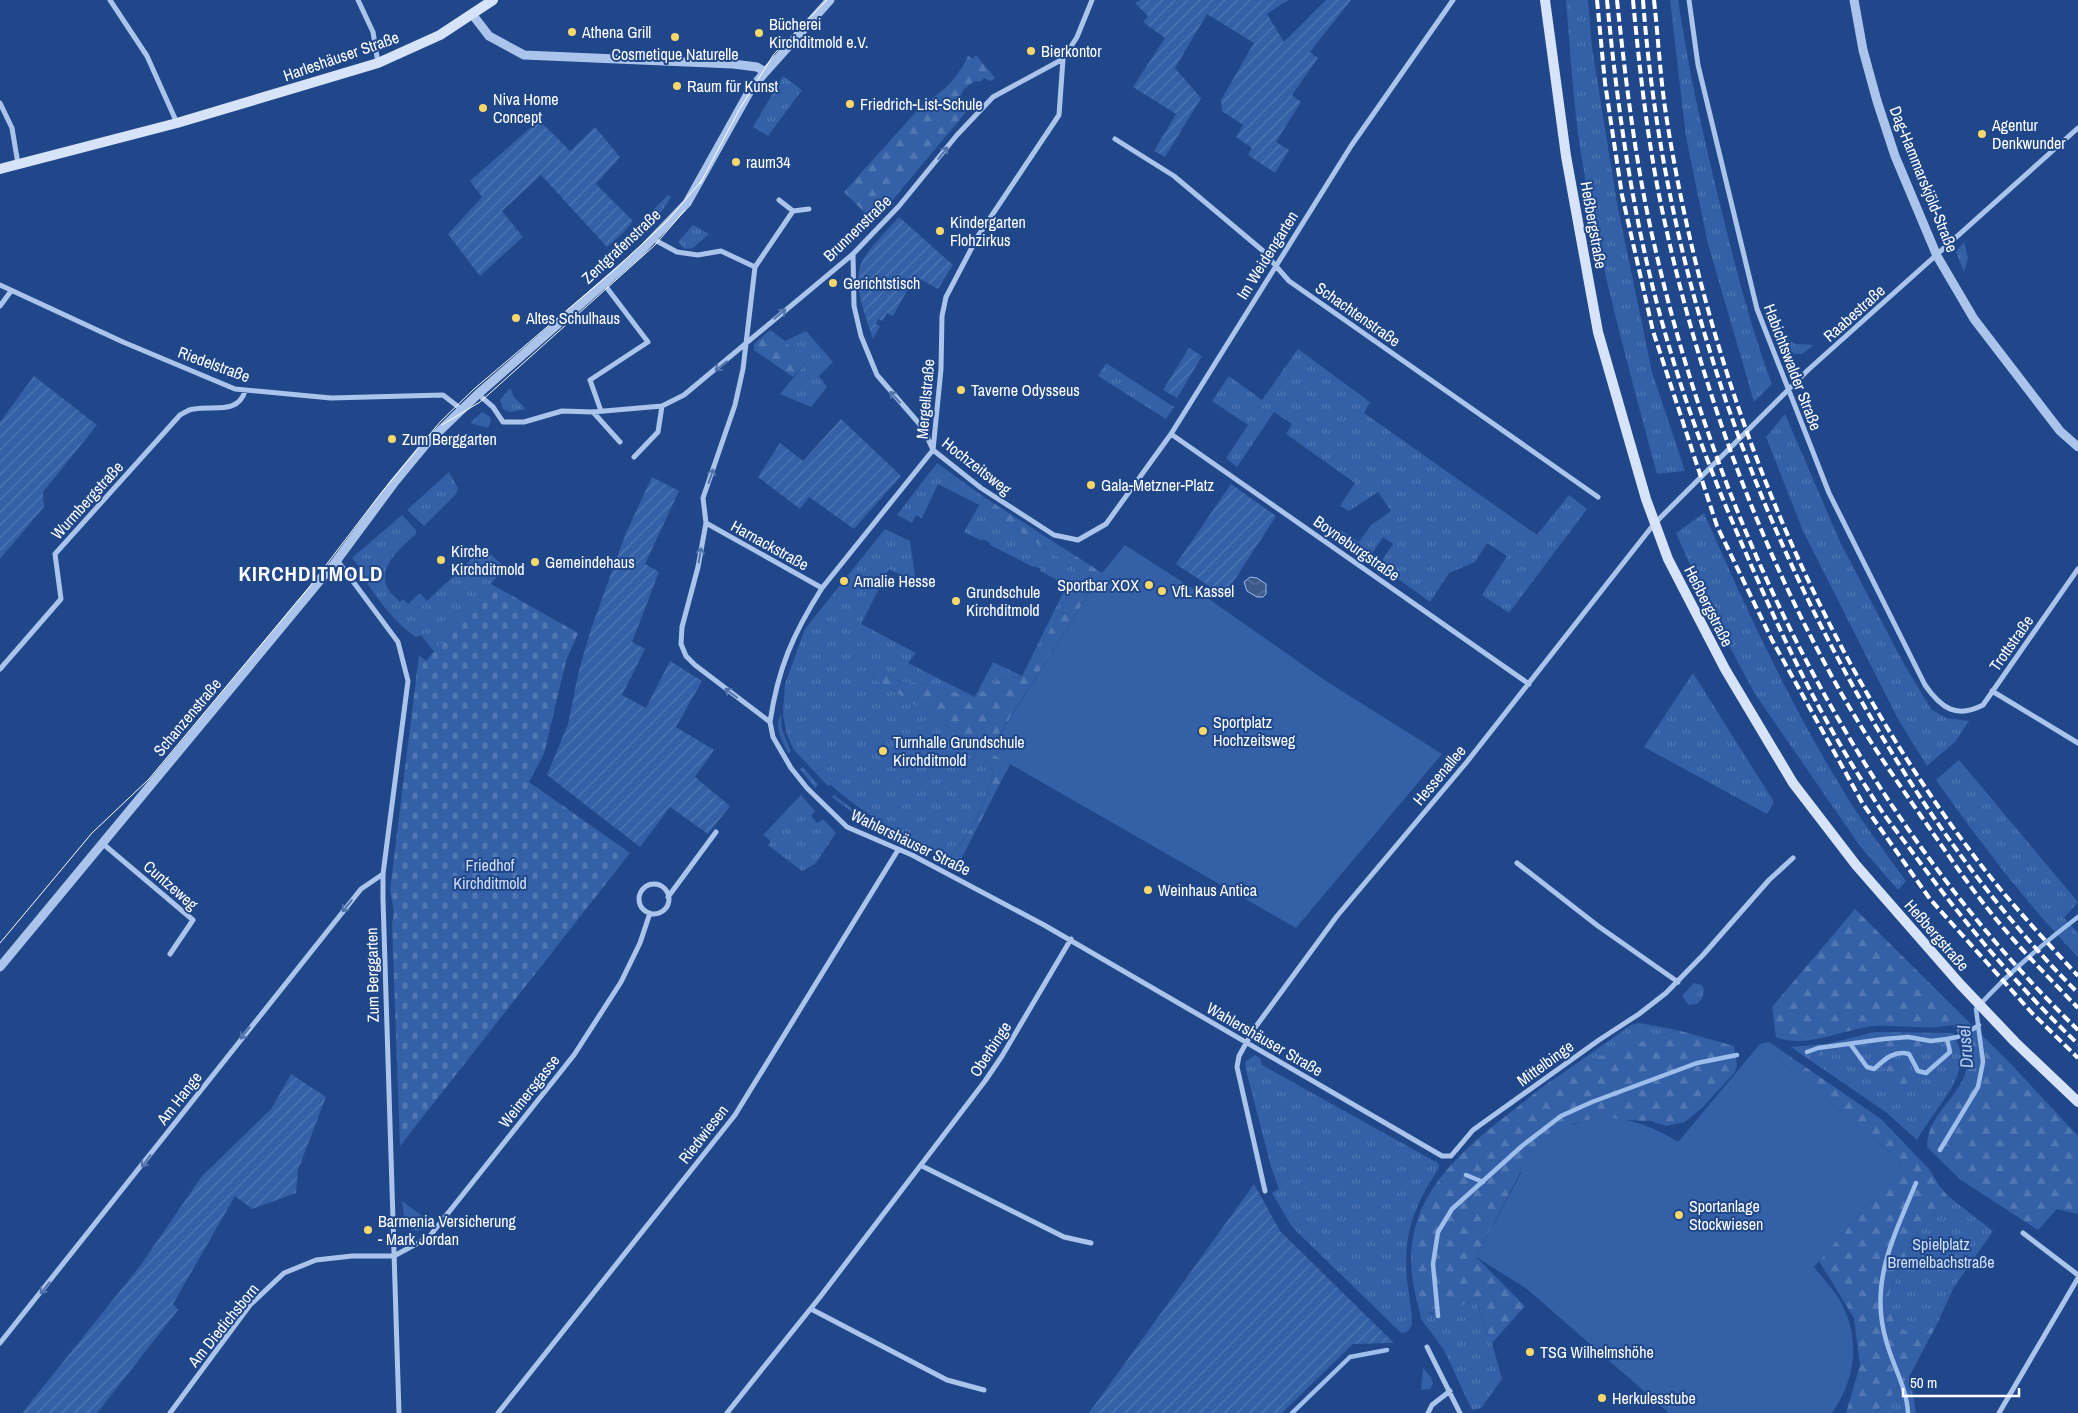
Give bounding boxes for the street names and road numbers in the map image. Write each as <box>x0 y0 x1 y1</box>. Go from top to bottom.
street label: Harleshäuser Straße <box>280 26 402 86</box>
street label: Dag-Hammarskjöld-Straße <box>1885 103 1963 255</box>
street label: Heßbergstraße <box>1576 180 1612 270</box>
street label: Brunnenstraße <box>818 190 896 266</box>
street label: Zentgrafenstraße <box>577 204 665 288</box>
street label: Im Weidengarten <box>1231 207 1303 303</box>
street label: Schachtenstraße <box>1311 277 1405 351</box>
street label: Raabestraße <box>1818 279 1890 347</box>
street label: Habichtswalder Straße <box>1759 301 1827 433</box>
street label: Riedelstraße <box>175 341 253 387</box>
street label: Mergellstraße <box>911 358 939 440</box>
street label: Hochzeitsweg <box>938 432 1017 500</box>
street label: Wurmbergstraße <box>46 456 128 544</box>
street label: Boyneburgstraße <box>1309 510 1405 586</box>
street label: Harnackstraße <box>727 515 813 575</box>
street label: Heßbergstraße <box>1679 562 1739 650</box>
street label: Trottstraße <box>1984 611 2038 675</box>
street label: Schanzenstraße <box>148 673 226 761</box>
street label: Hessenallee <box>1407 740 1471 810</box>
street label: Wahlershäuser Straße <box>847 803 975 881</box>
street label: Cuntzeweg <box>139 855 204 915</box>
street label: Heßbergstraße <box>1900 894 1974 976</box>
street label: Zum Berggarten <box>360 927 384 1023</box>
street label: Wahlershäuser Straße <box>1203 997 1327 1081</box>
street label: Oberbinge <box>964 1017 1016 1081</box>
street label: Mittelbinge <box>1512 1035 1578 1091</box>
street label: Weimersgasse <box>493 1050 565 1132</box>
street label: Am Hange <box>151 1067 207 1130</box>
street label: Riedwiesen <box>673 1100 733 1168</box>
street label: Am Diedichsborn <box>182 1279 263 1372</box>

